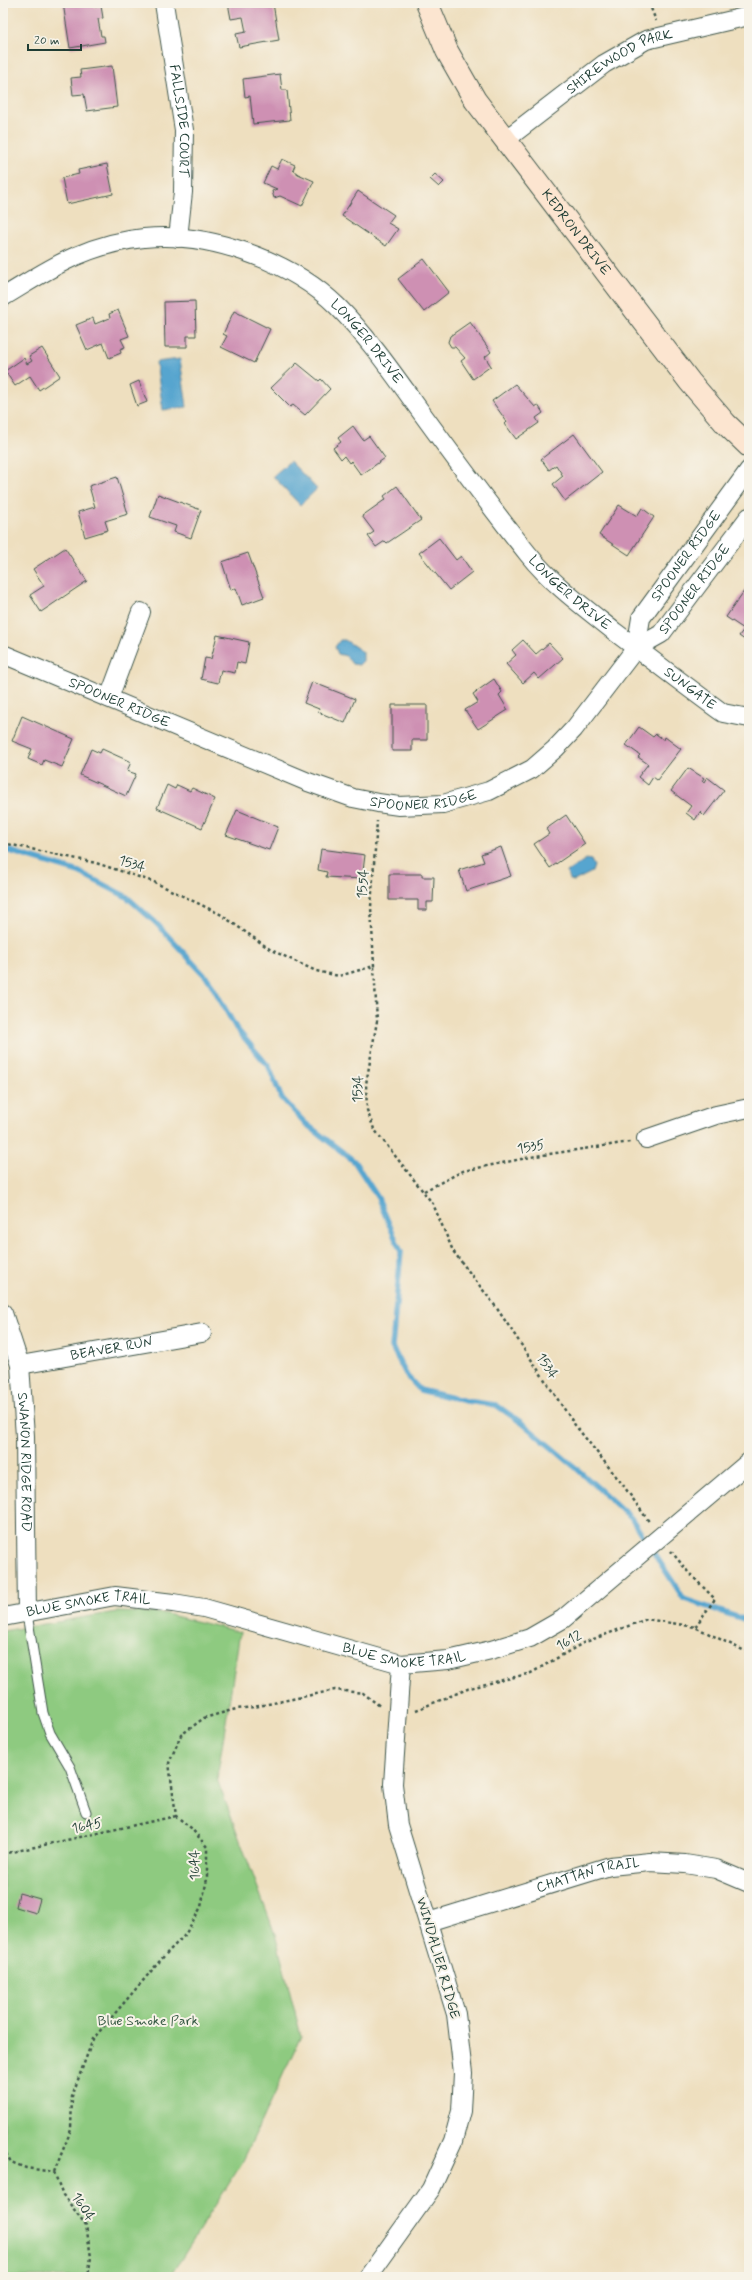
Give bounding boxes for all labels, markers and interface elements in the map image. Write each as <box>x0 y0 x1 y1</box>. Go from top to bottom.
street label: SHIREWOOD PARK <box>563 25 675 99</box>
scale bar <box>28 26 81 52</box>
text: 20 m <box>34 33 60 49</box>
street label: FALLSIDE COURT <box>165 63 193 178</box>
street label: KEDRON DRIVE <box>537 186 615 279</box>
street label: LONGER DRIVE <box>327 295 407 388</box>
street label: SPOONER RIDGE <box>647 508 725 606</box>
street label: SPOONER RIDGE <box>654 540 734 636</box>
street label: LONGER DRIVE <box>524 552 615 634</box>
street label: SUNGATE <box>660 663 720 714</box>
street label: SPOONER RIDGE <box>66 673 173 732</box>
street label: SPOONER RIDGE <box>368 786 479 815</box>
street label: 1534 <box>116 851 148 877</box>
street label: 1554 <box>353 868 373 900</box>
street label: 1534 <box>349 1075 367 1103</box>
street label: 1535 <box>516 1136 546 1158</box>
street label: BEAVER RUN <box>69 1333 154 1365</box>
street label: 1534 <box>532 1350 562 1382</box>
street label: SWANON RIDGE ROAD <box>13 1392 35 1532</box>
street label: BLUE SMOKE TRAIL <box>25 1587 152 1621</box>
street label: 1612 <box>553 1627 585 1655</box>
street label: BLUE SMOKE TRAIL <box>340 1639 468 1673</box>
street label: 1645 <box>70 1814 104 1838</box>
street label: 1644 <box>186 1850 204 1880</box>
street label: CHATTAN TRAIL <box>534 1854 640 1897</box>
street label: WINDALIER RIDGE <box>412 1895 464 2021</box>
park label: Blue Smoke Park <box>98 2012 198 2030</box>
street label: 1604 <box>67 2189 99 2225</box>

